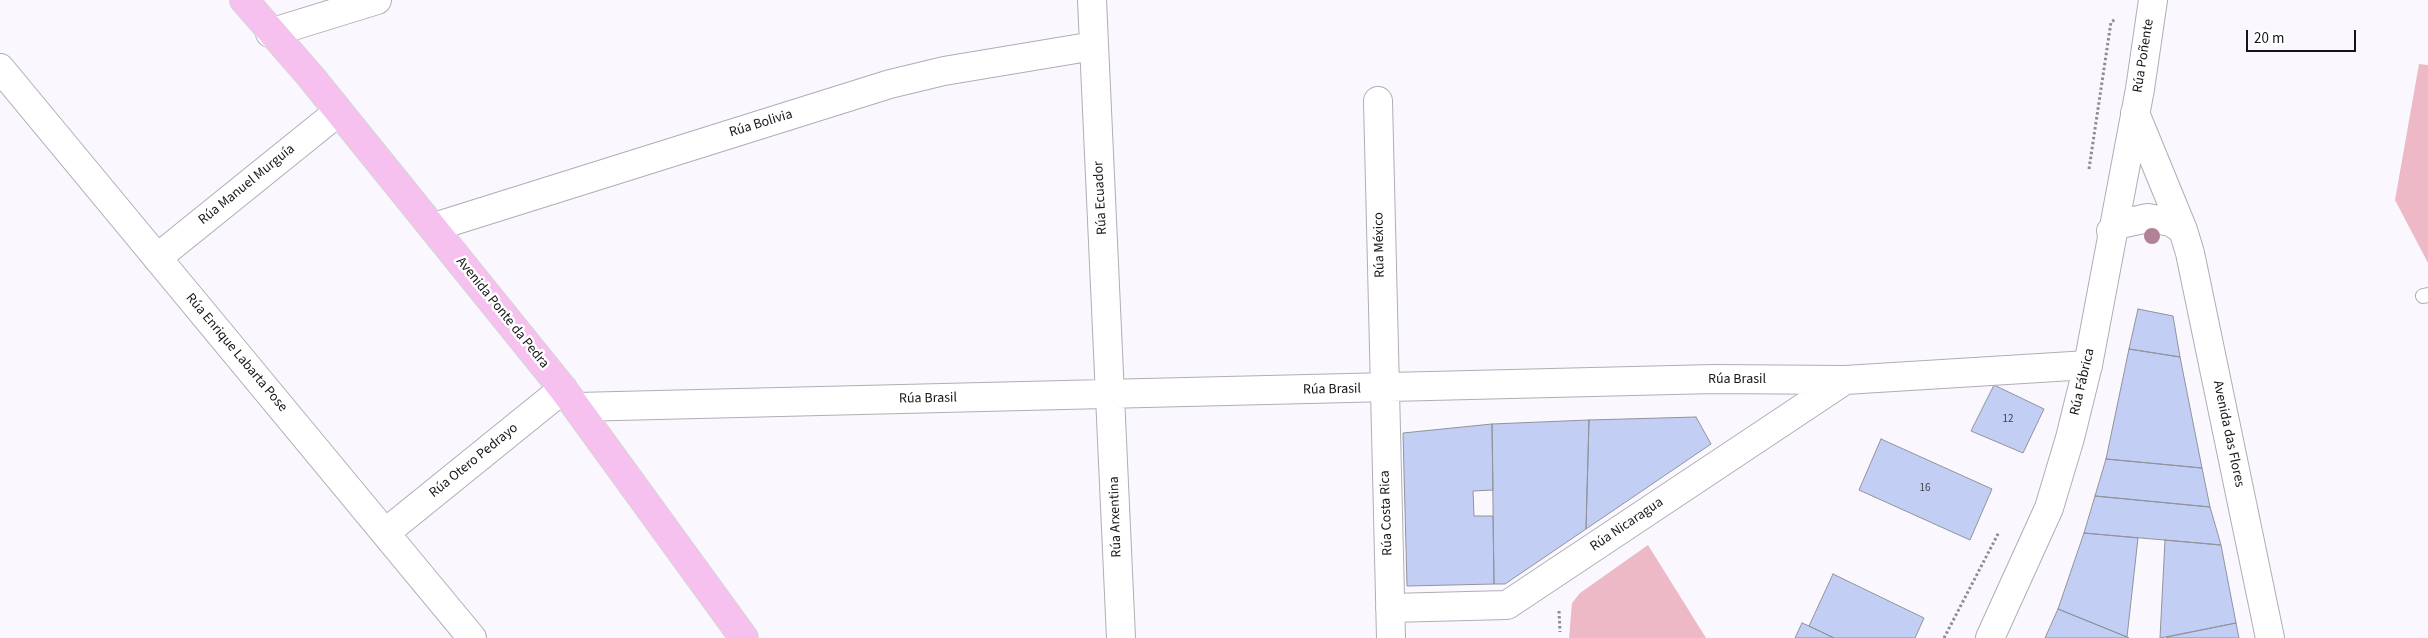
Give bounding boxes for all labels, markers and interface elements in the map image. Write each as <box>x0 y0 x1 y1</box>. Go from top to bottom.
street label: Rúa Poñente <box>2130 18 2158 94</box>
scale bar <box>2248 20 2358 52</box>
text: 20 m <box>2254 28 2284 49</box>
street label: Rúa Bolivia <box>727 106 795 142</box>
street label: Rúa Manuel Murguía <box>195 141 299 229</box>
street label: Rúa Ecuador <box>1091 161 1111 235</box>
street label: Rúa México <box>1371 212 1389 278</box>
street label: Avenida Ponte da Pedra <box>452 254 552 372</box>
street label: Rúa Enrique Labarta Pose <box>182 290 290 416</box>
street label: Rúa Fábrica <box>2067 347 2099 417</box>
street label: Rúa Brasil <box>1708 372 1766 388</box>
street label: Avenida das Flores <box>2208 379 2248 489</box>
street label: Rúa Brasil <box>1303 381 1361 399</box>
street label: Rúa Brasil <box>899 390 957 408</box>
house number: 12 <box>2003 413 2013 427</box>
street label: Rúa Otero Pedrayo <box>426 420 522 502</box>
street label: Rúa Costa Rica <box>1377 470 1397 556</box>
street label: Rúa Arxentina <box>1106 476 1126 558</box>
house number: 16 <box>1920 482 1930 496</box>
street label: Rúa Nicaragua <box>1587 494 1667 556</box>

